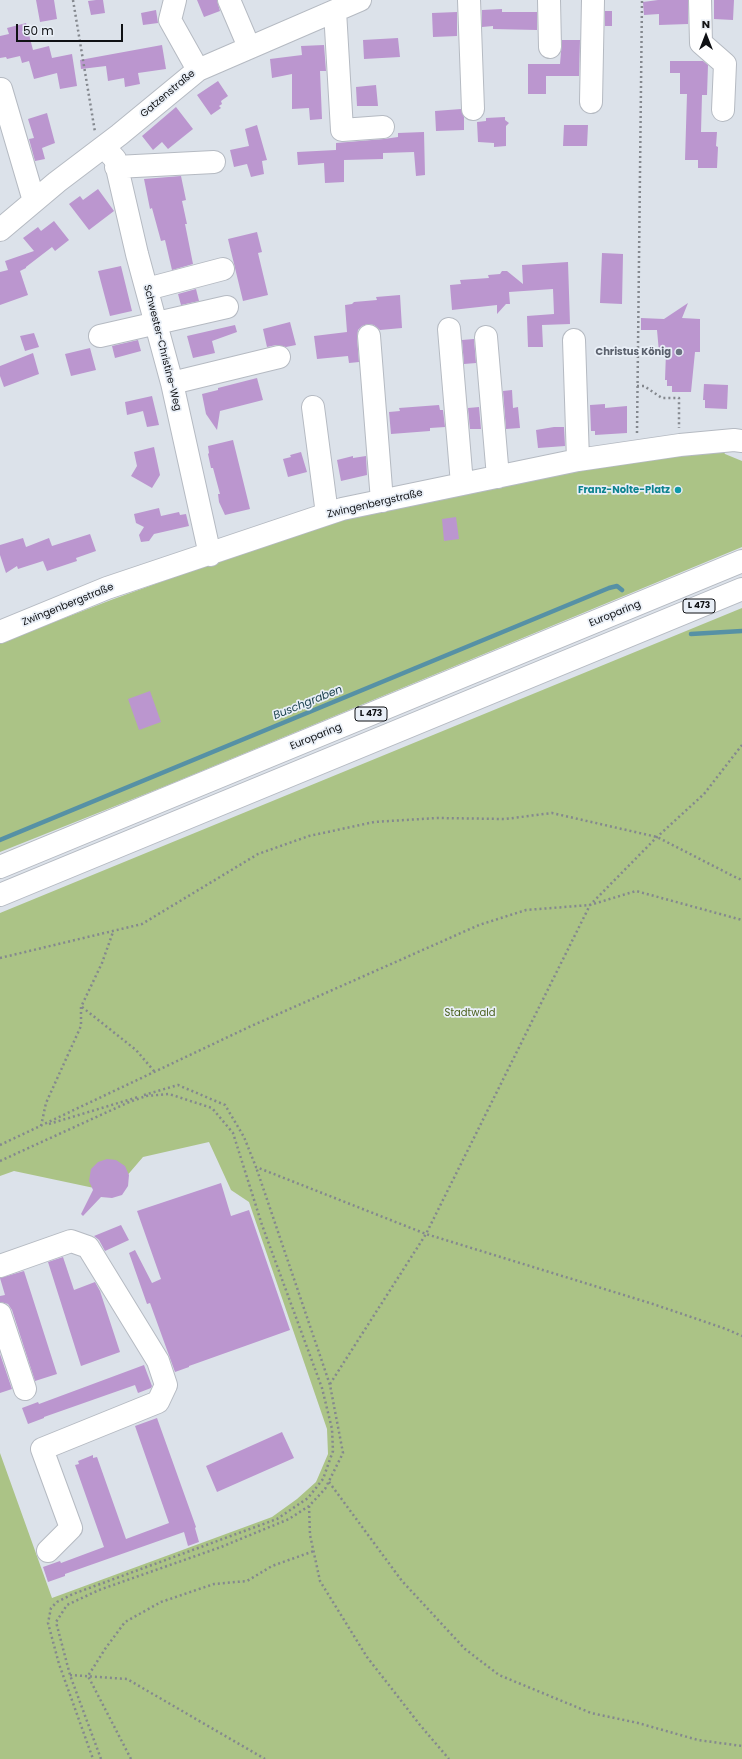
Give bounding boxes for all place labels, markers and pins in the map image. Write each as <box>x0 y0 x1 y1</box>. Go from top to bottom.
place label: Christus König <box>596 346 671 358</box>
marker: Christus König <box>674 347 684 357</box>
place label: Franz-Nolte-Platz <box>578 484 670 496</box>
marker: Franz-Nolte-Platz <box>673 485 683 495</box>

